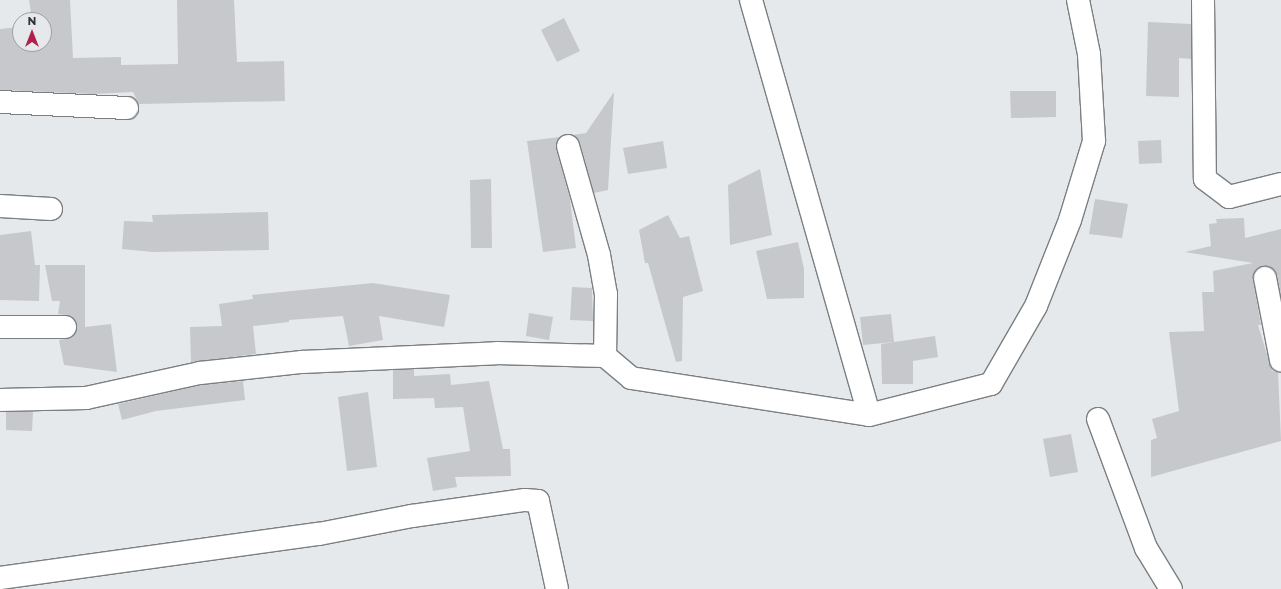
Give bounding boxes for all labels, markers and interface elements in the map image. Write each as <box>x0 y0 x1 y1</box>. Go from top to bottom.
north arrow <box>12 12 52 52</box>
text: N <box>28 14 36 28</box>

